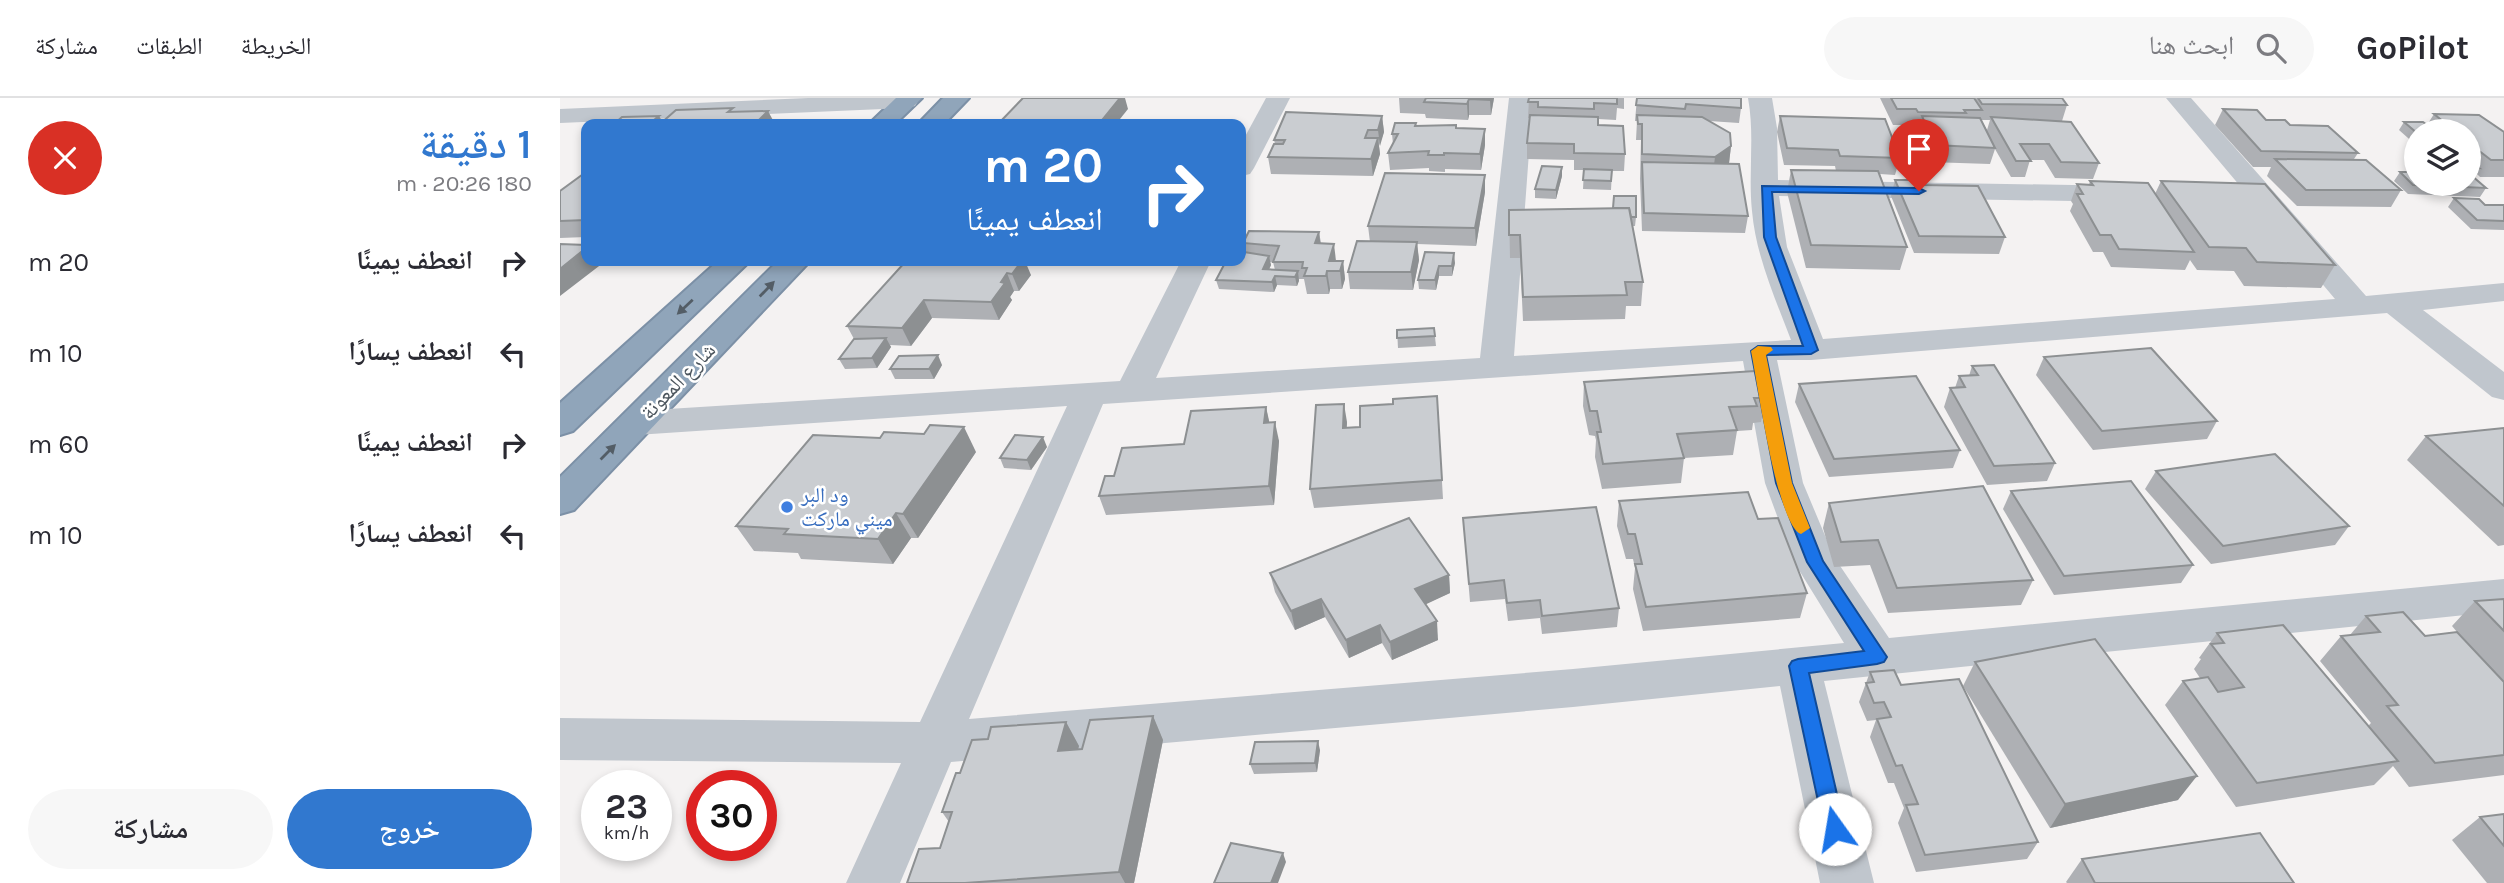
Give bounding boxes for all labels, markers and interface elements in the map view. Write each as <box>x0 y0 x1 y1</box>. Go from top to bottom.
search box <box>1824 17 2314 80</box>
icon: search <box>2252 29 2290 67</box>
text: GoPilot <box>2356 29 2469 67</box>
text: ابحث هنا <box>2149 30 2234 61</box>
text: مشاركة <box>35 32 98 60</box>
text: الطبقات <box>136 32 203 60</box>
text: الخريطة <box>241 32 311 60</box>
text: 1 دقيقة <box>420 119 532 169</box>
pin <box>1889 119 1949 191</box>
map controls <box>2404 119 2481 196</box>
button: layers <box>2404 119 2481 196</box>
button: close <box>28 121 102 195</box>
icon: arrive <box>1900 130 1938 168</box>
text: 20 m <box>983 137 1103 194</box>
icon: right <box>1127 147 1218 238</box>
text: 180 m · 20:26 <box>396 170 532 197</box>
text: انعطف يمينًا <box>966 201 1103 238</box>
icon: right <box>494 244 532 282</box>
text: انعطف يمينًا <box>356 245 473 276</box>
text: 20 m <box>28 247 89 278</box>
one-way arrow <box>759 281 775 298</box>
one-way arrow <box>677 299 694 315</box>
icon: left <box>494 335 532 373</box>
text: انعطف يسارًا <box>349 336 473 367</box>
text: 10 m <box>28 338 83 369</box>
street label: شارع المعونة <box>636 338 721 425</box>
icon: right <box>494 426 532 464</box>
text: انعطف يمينًا <box>356 427 473 458</box>
text: 60 m <box>28 429 89 460</box>
one-way arrow <box>599 444 616 460</box>
place label: ود البر ميني ماركت <box>800 483 893 535</box>
marker: ود البر ميني ماركت <box>779 499 795 515</box>
icon: left <box>494 517 532 555</box>
text: انعطف يسارًا <box>349 518 473 549</box>
text: 10 m <box>28 520 83 551</box>
speed limit sign: 30 <box>686 770 777 861</box>
text: 23 <box>605 786 648 827</box>
button: مشاركة <box>28 789 273 869</box>
button: خروج <box>287 789 532 869</box>
position arrow <box>1798 792 1872 866</box>
text: km/h <box>604 822 649 844</box>

